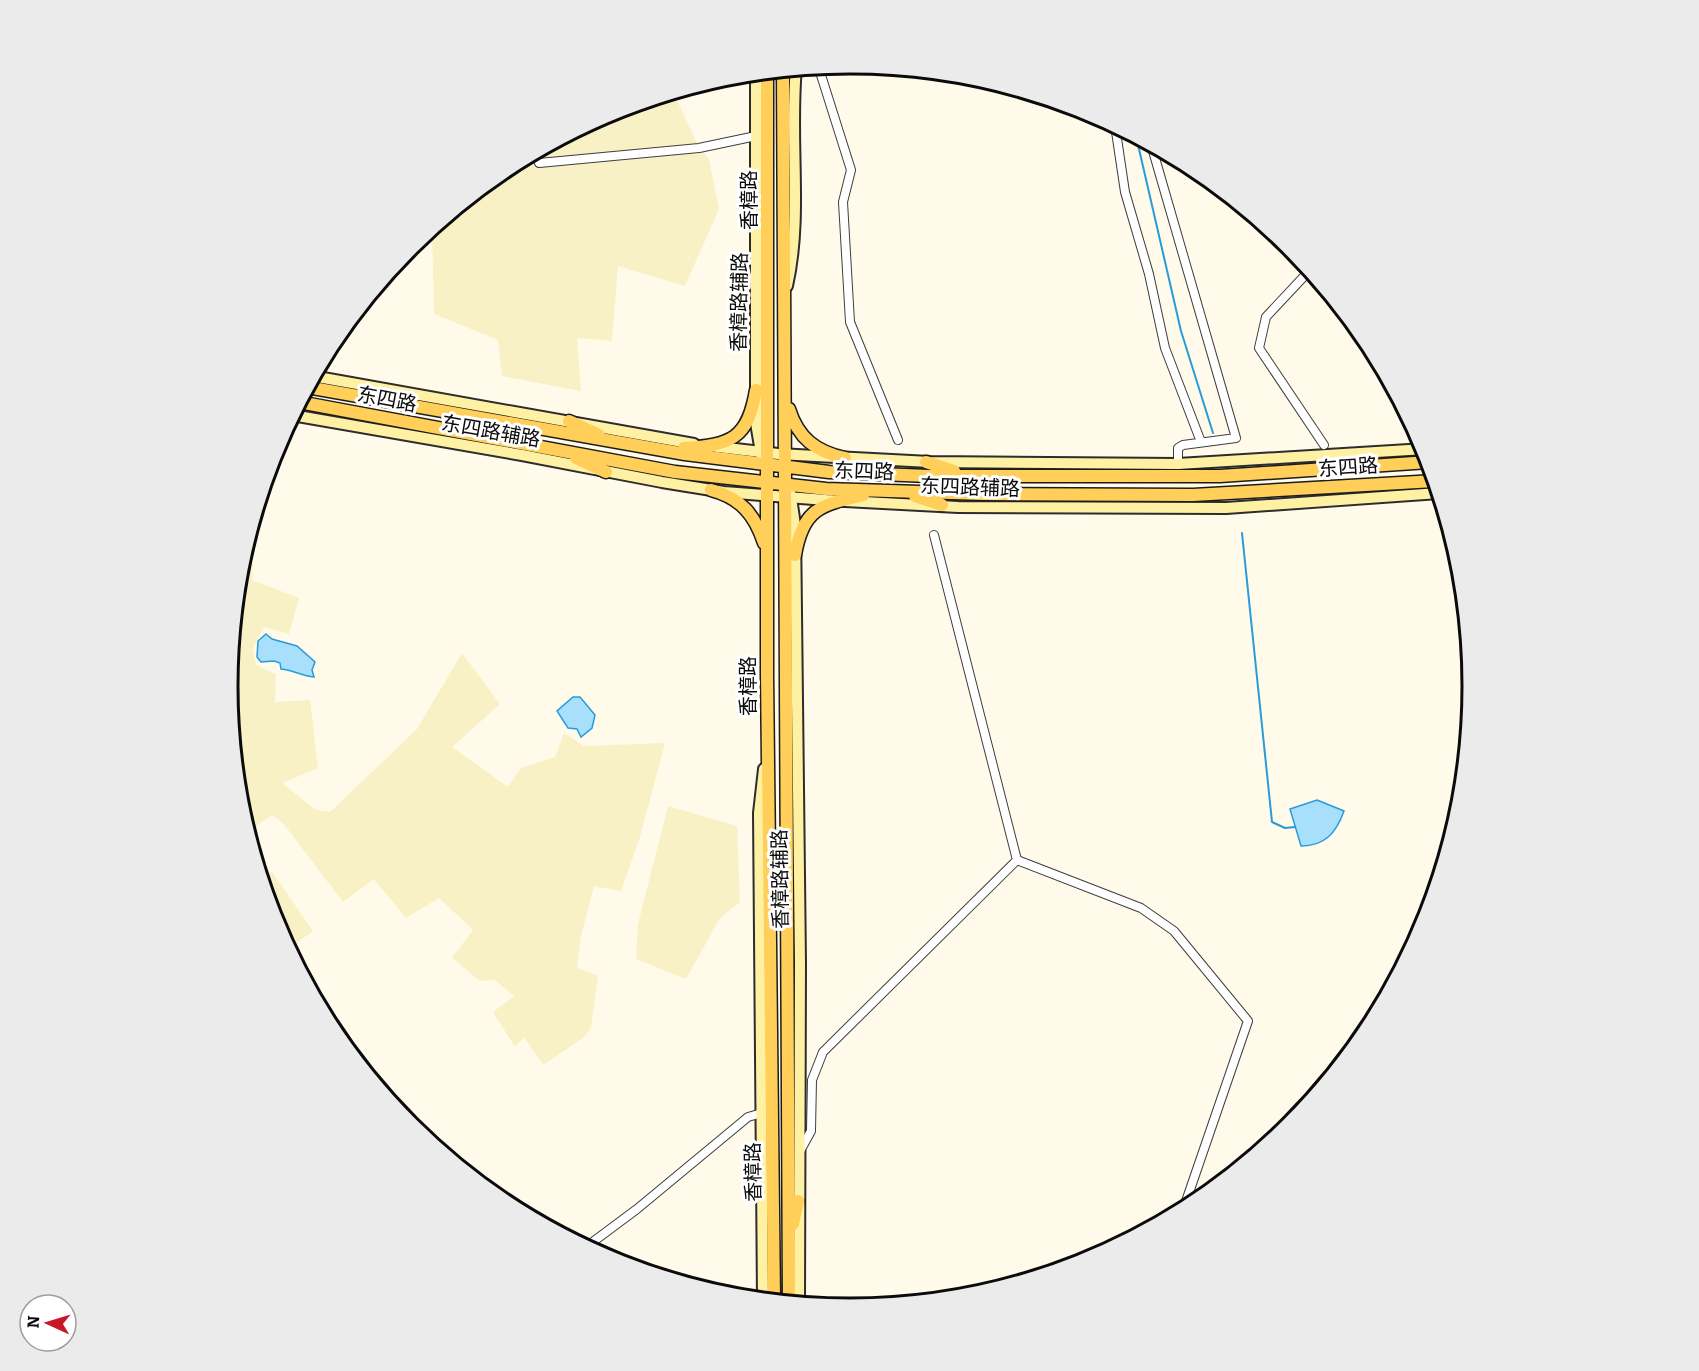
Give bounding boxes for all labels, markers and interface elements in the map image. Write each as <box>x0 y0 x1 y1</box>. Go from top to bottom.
street label: 香樟路 <box>737 170 761 230</box>
street label: 香樟路辅路 <box>726 252 752 352</box>
street label: 东四路 <box>355 381 419 417</box>
street label: 东四路辅路 <box>440 410 542 452</box>
street label: 东四路 <box>1317 453 1379 481</box>
street label: 东四路 <box>834 458 894 484</box>
street label: 东四路辅路 <box>920 473 1020 501</box>
street label: 香樟路 <box>736 656 760 716</box>
street label: 香樟路辅路 <box>767 829 793 929</box>
street label: 香樟路 <box>740 1142 766 1202</box>
north arrow <box>18 1293 78 1353</box>
text: N <box>24 1315 43 1329</box>

